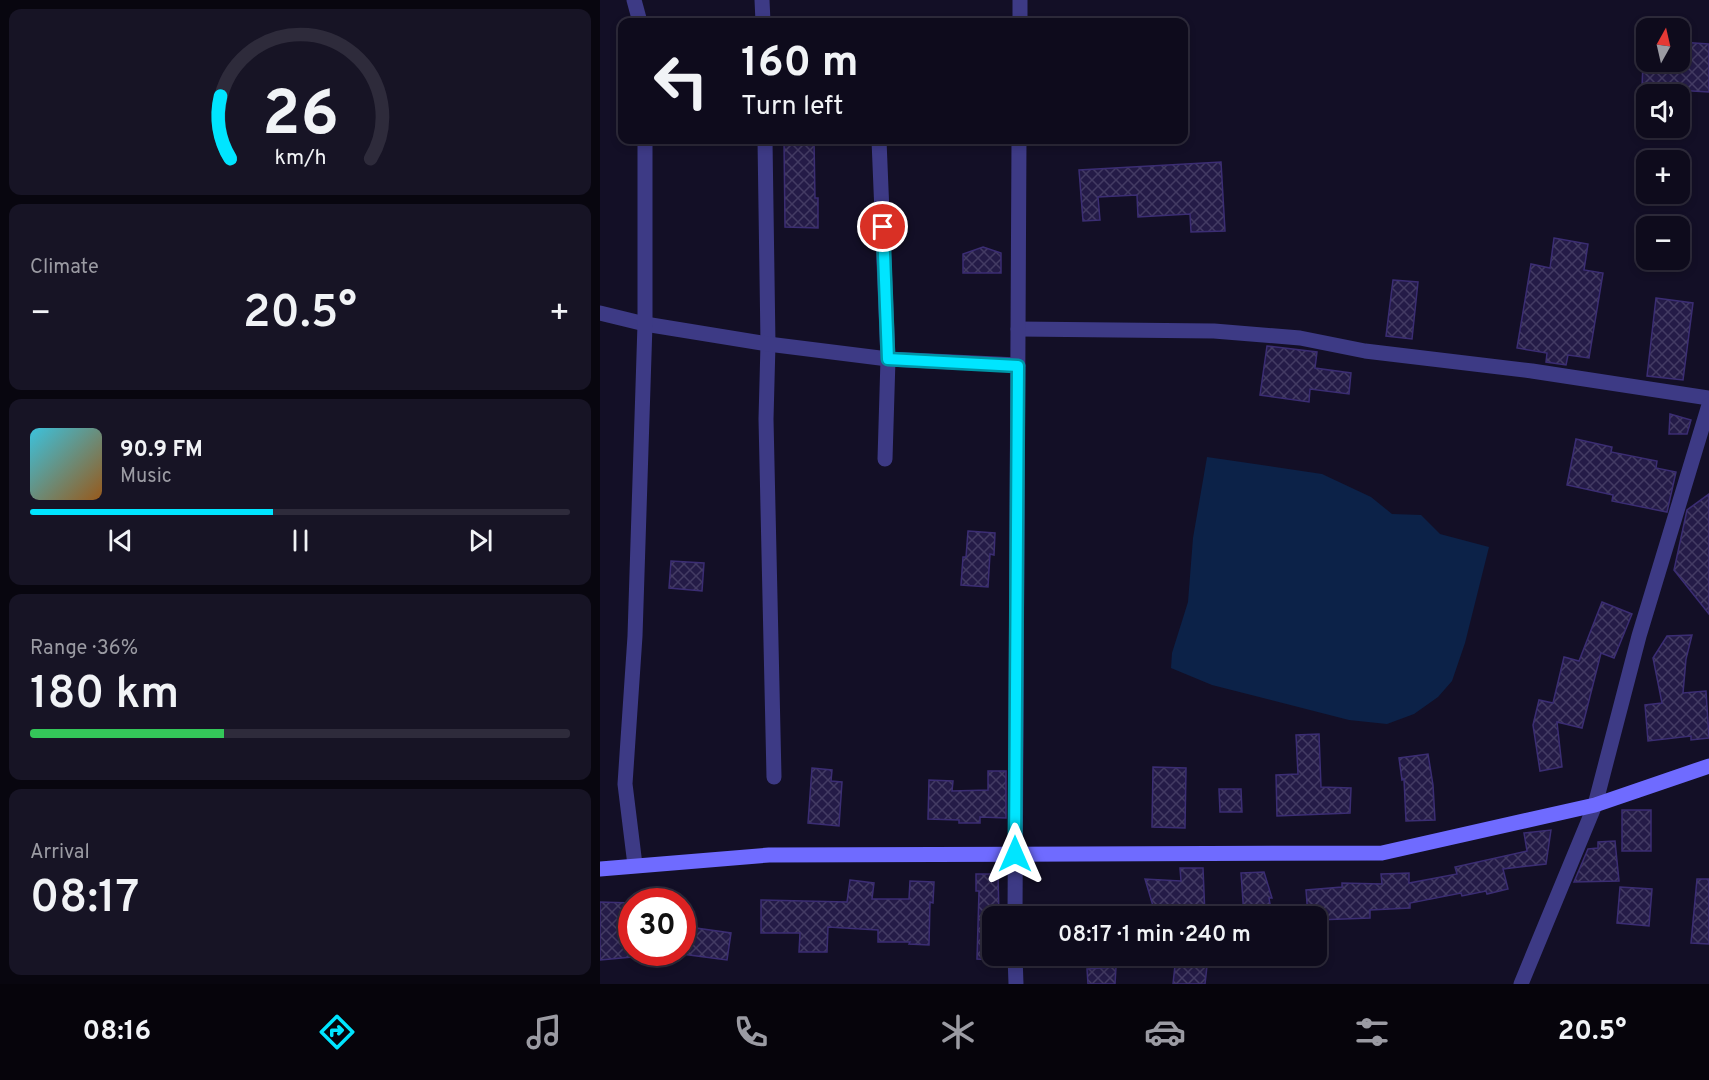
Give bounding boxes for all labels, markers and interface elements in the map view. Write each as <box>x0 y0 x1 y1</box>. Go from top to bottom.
north arrow <box>1636 18 1690 72</box>
map controls <box>1636 18 1690 270</box>
text: 160 m <box>741 38 859 91</box>
icon: left <box>642 42 720 120</box>
text: 26 <box>262 78 338 157</box>
button: sound <box>1636 84 1690 138</box>
text: Turn left <box>741 90 843 124</box>
text: km/h <box>274 145 326 172</box>
button: + <box>1636 150 1690 204</box>
pin <box>857 201 908 252</box>
icon: arrive <box>866 210 899 243</box>
button: − <box>1636 216 1690 270</box>
text: Climate <box>30 255 99 281</box>
text: 20.5° <box>243 286 357 343</box>
text: − <box>30 294 51 336</box>
text: + <box>549 294 570 336</box>
text: 90.9 FM <box>120 437 203 464</box>
text: Music <box>120 464 172 490</box>
icon: previous <box>104 524 137 557</box>
icon: pause <box>284 524 317 557</box>
icon: next <box>464 524 497 557</box>
text: Range · 36% <box>30 636 138 662</box>
text: 180 km <box>30 667 179 724</box>
position arrow <box>983 822 1047 886</box>
text: Arrival <box>30 840 90 866</box>
text: 08:17 <box>30 871 139 928</box>
speed limit sign: 30 <box>618 888 696 966</box>
text: 08:17 · 1 min · 240 m <box>1058 922 1251 949</box>
icon: directions <box>316 1011 358 1053</box>
icon: music <box>523 1011 565 1053</box>
icon: phone <box>730 1011 772 1053</box>
icon: climate <box>937 1011 979 1053</box>
icon: car <box>1144 1011 1186 1053</box>
icon: filters <box>1351 1011 1393 1053</box>
text: 08:16 <box>82 1015 151 1049</box>
text: 20.5° <box>1558 1015 1626 1049</box>

